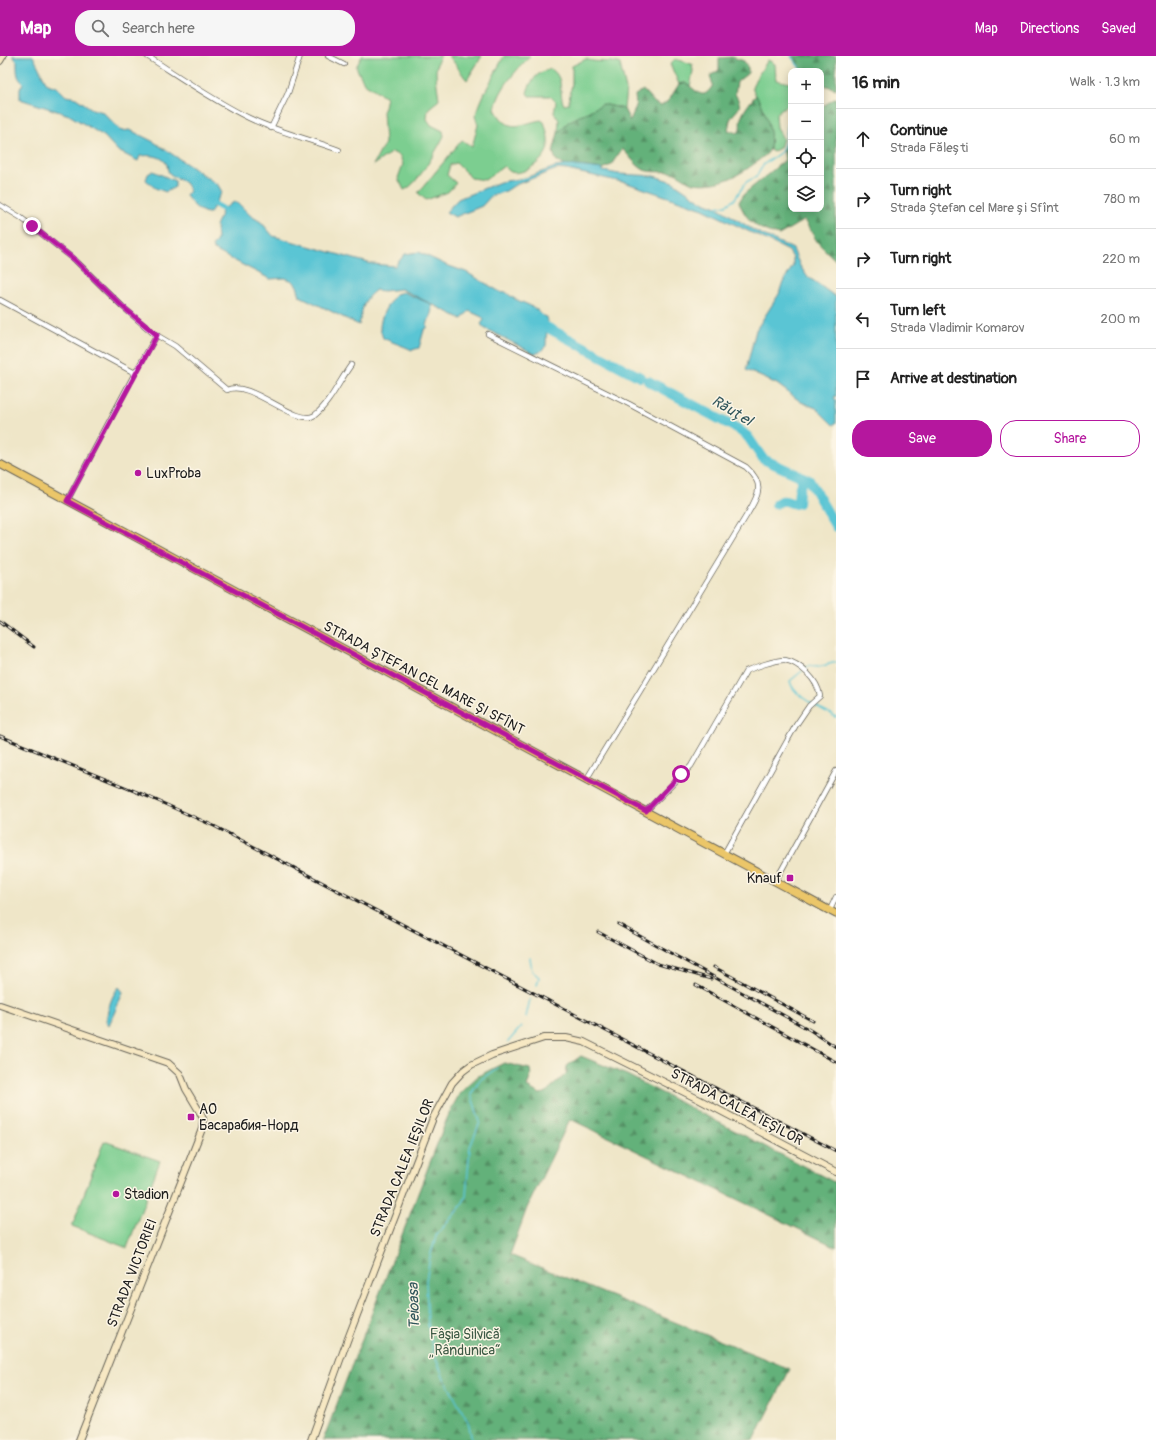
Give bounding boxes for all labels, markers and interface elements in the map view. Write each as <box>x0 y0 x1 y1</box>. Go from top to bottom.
search box <box>75 10 355 46</box>
text: Map <box>20 16 51 40</box>
icon: search <box>89 17 111 39</box>
text: Search here <box>121 19 195 38</box>
text: Map <box>975 20 998 37</box>
text: Directions <box>1020 20 1079 37</box>
text: Saved <box>1101 20 1136 37</box>
map controls <box>788 68 824 212</box>
button: + <box>788 68 824 104</box>
text: 16 min <box>852 72 900 93</box>
text: Walk · 1.3 km <box>1070 74 1140 90</box>
button: − <box>788 104 824 140</box>
text: Continue <box>890 121 948 140</box>
icon: ahead <box>852 128 874 150</box>
text: 60 m <box>1109 131 1140 147</box>
button: locate <box>788 140 824 176</box>
text: Strada Fălești <box>890 140 968 156</box>
button: layers <box>788 176 824 212</box>
text: Turn right <box>890 181 951 200</box>
icon: right <box>852 188 874 210</box>
text: 780 m <box>1103 191 1140 207</box>
text: Strada Ștefan cel Mare și Sfînt <box>890 200 1059 216</box>
route end <box>23 217 41 235</box>
icon: right <box>852 248 874 270</box>
text: Turn right <box>890 249 951 268</box>
text: 220 m <box>1102 251 1140 267</box>
text: Turn left <box>890 301 946 320</box>
icon: left <box>852 308 874 330</box>
text: 200 m <box>1101 311 1140 327</box>
text: Strada Vladimir Komarov <box>890 320 1025 336</box>
icon: arrive <box>852 368 874 390</box>
text: Arrive at destination <box>890 369 1017 388</box>
water label: Răuțel <box>708 392 757 431</box>
button: Save <box>852 420 992 457</box>
button: Share <box>1000 420 1140 457</box>
place label: LuxProba <box>146 465 201 482</box>
marker: LuxProba <box>133 468 143 478</box>
street label: STRADA ȘTEFAN CEL MARE ȘI SFÎNT <box>321 618 528 739</box>
route start <box>672 765 690 783</box>
place label: Knauf <box>747 870 782 887</box>
marker: Knauf <box>785 873 795 883</box>
street label: STRADA CALEA IEȘILOR <box>668 1065 806 1149</box>
street label: STRADA CALEA IEȘILOR <box>366 1096 438 1240</box>
place label: АО Басарабия-Норд <box>199 1101 299 1134</box>
marker: АО Басарабия-Норд <box>186 1112 196 1122</box>
place label: Stadion <box>124 1186 169 1203</box>
marker: Stadion <box>111 1189 121 1199</box>
street label: STRADA VICTORIEI <box>103 1216 161 1330</box>
water label: Teioasa <box>404 1282 424 1329</box>
park label: Fâşia Silvică „Rândunica“ <box>429 1326 501 1359</box>

